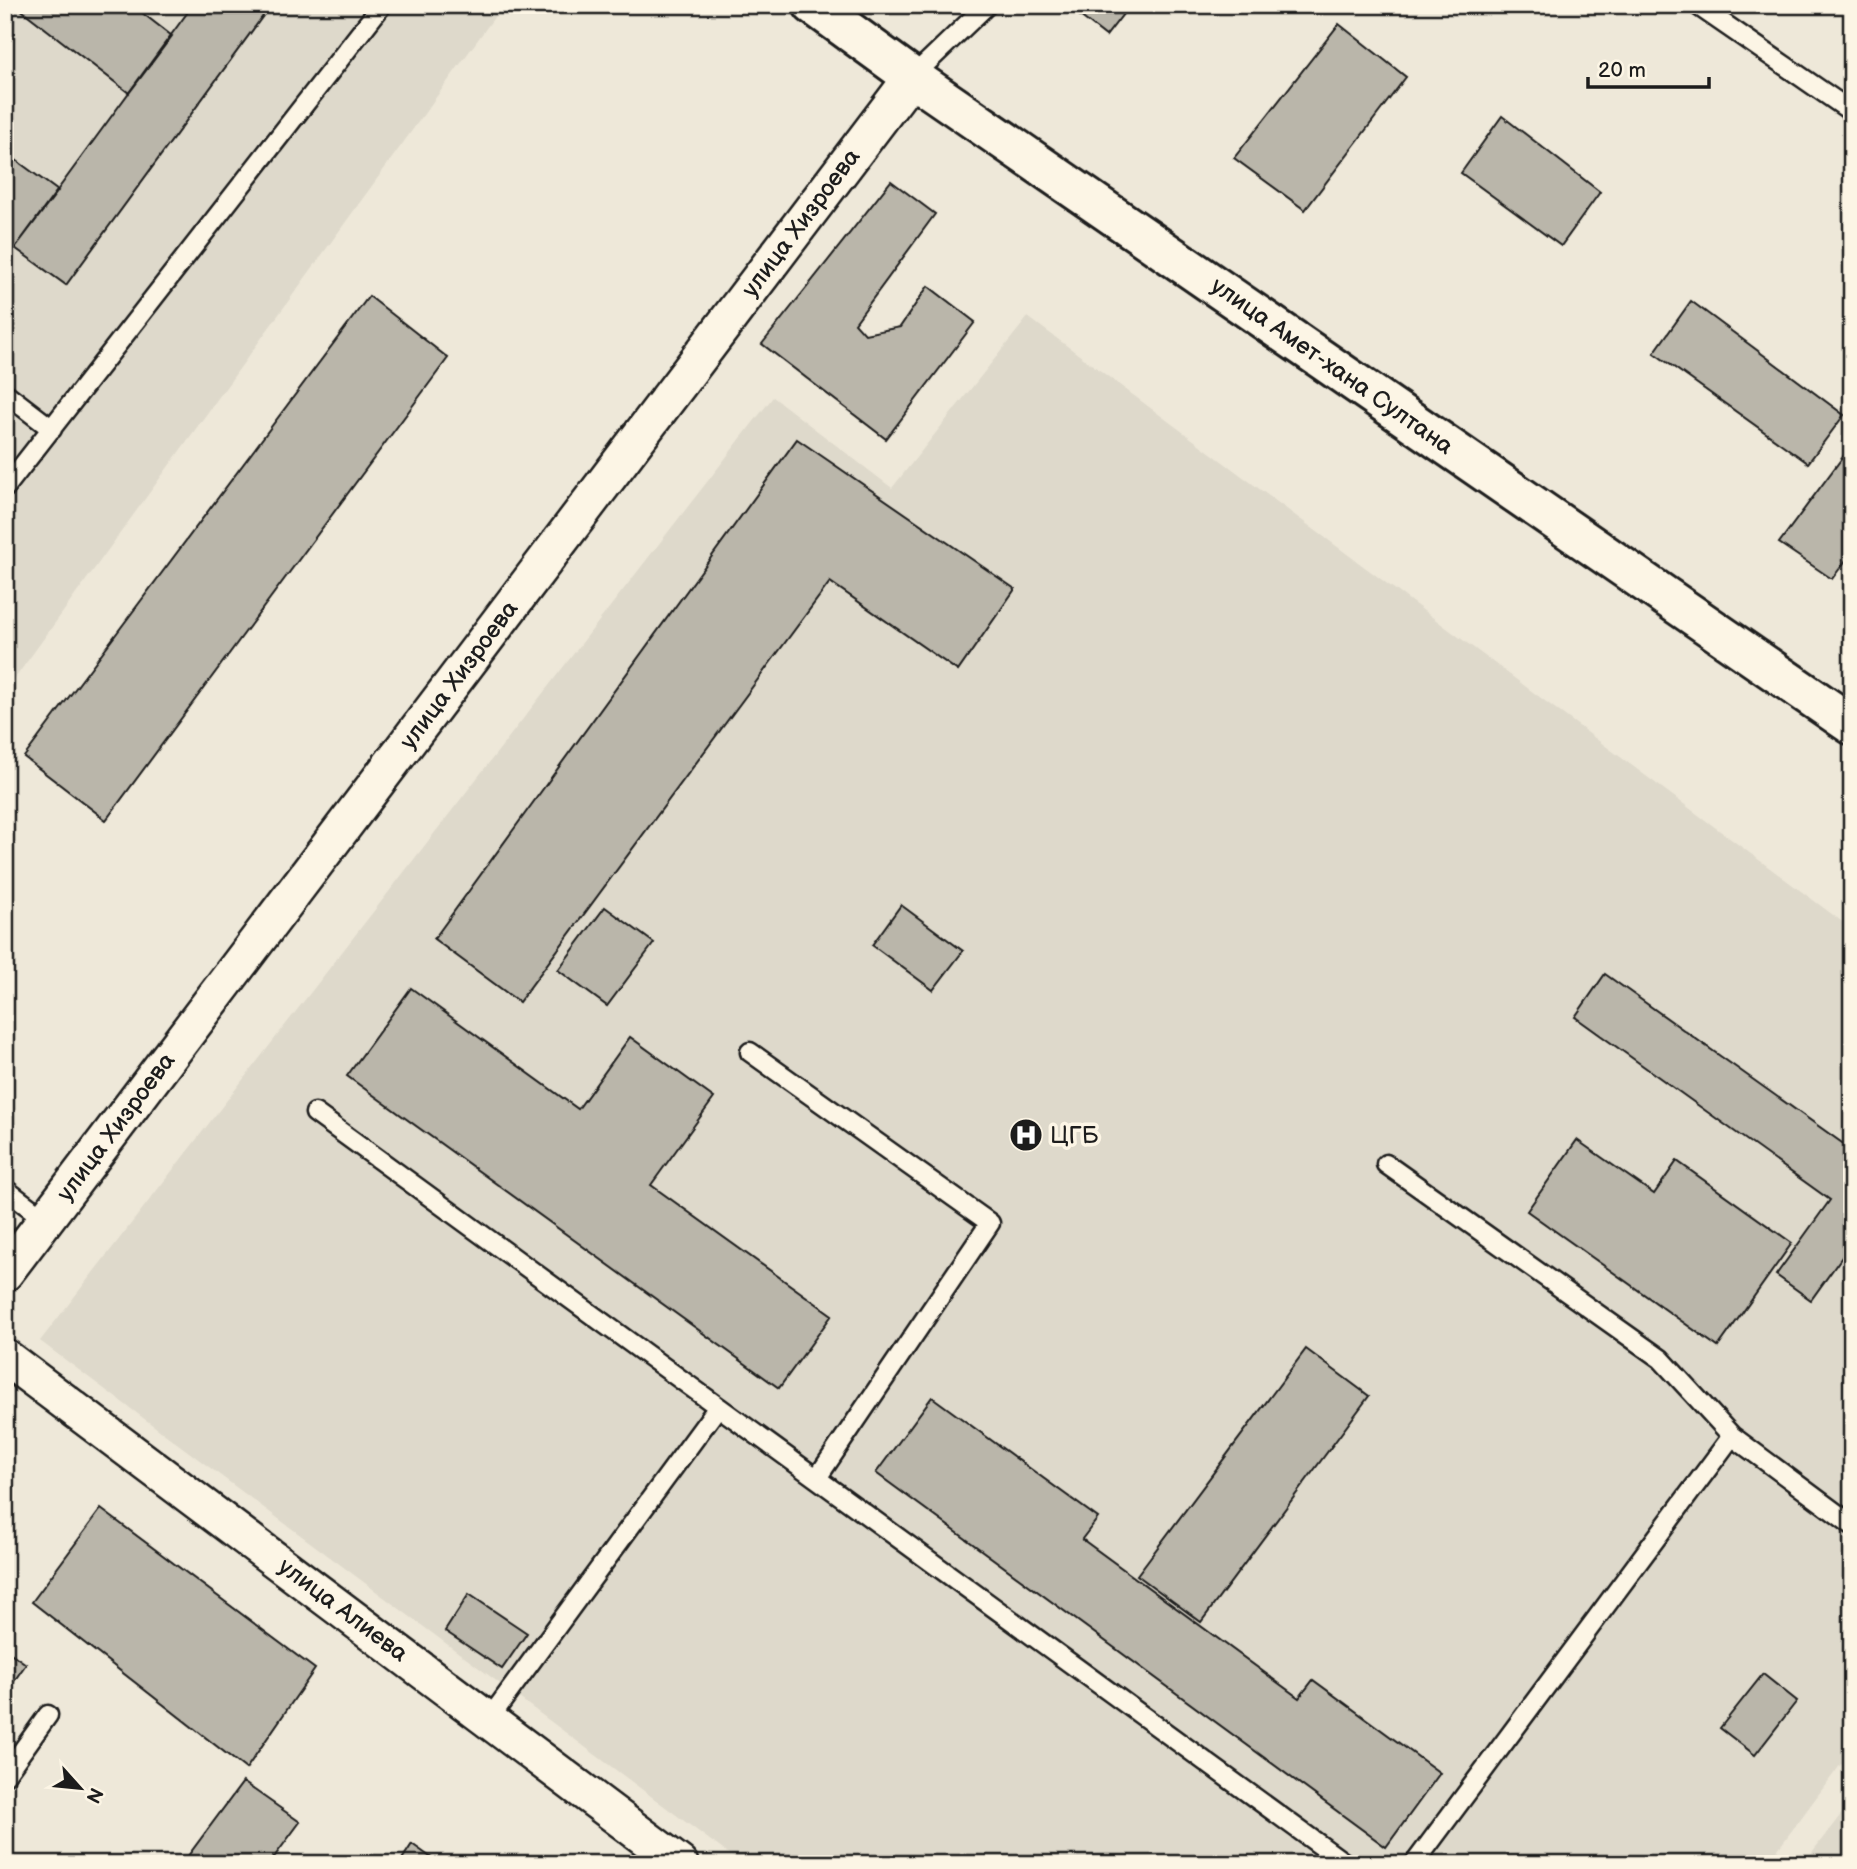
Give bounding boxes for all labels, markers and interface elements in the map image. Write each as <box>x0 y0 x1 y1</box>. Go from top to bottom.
scale bar <box>1588 46 1708 90</box>
text: 20 m <box>1598 58 1646 83</box>
street label: улица Хизроева <box>736 143 866 303</box>
street label: улица Амет-хана Султана <box>1205 271 1459 461</box>
street label: улица Хизроева <box>394 595 524 755</box>
street label: улица Хизроева <box>51 1047 181 1207</box>
hospital icon: ЦГБ <box>1007 1116 1045 1154</box>
place label: ЦГБ <box>1050 1121 1099 1150</box>
street label: улица Алиева <box>273 1552 413 1668</box>
north arrow <box>46 1754 116 1824</box>
text: N <box>80 1783 107 1807</box>

